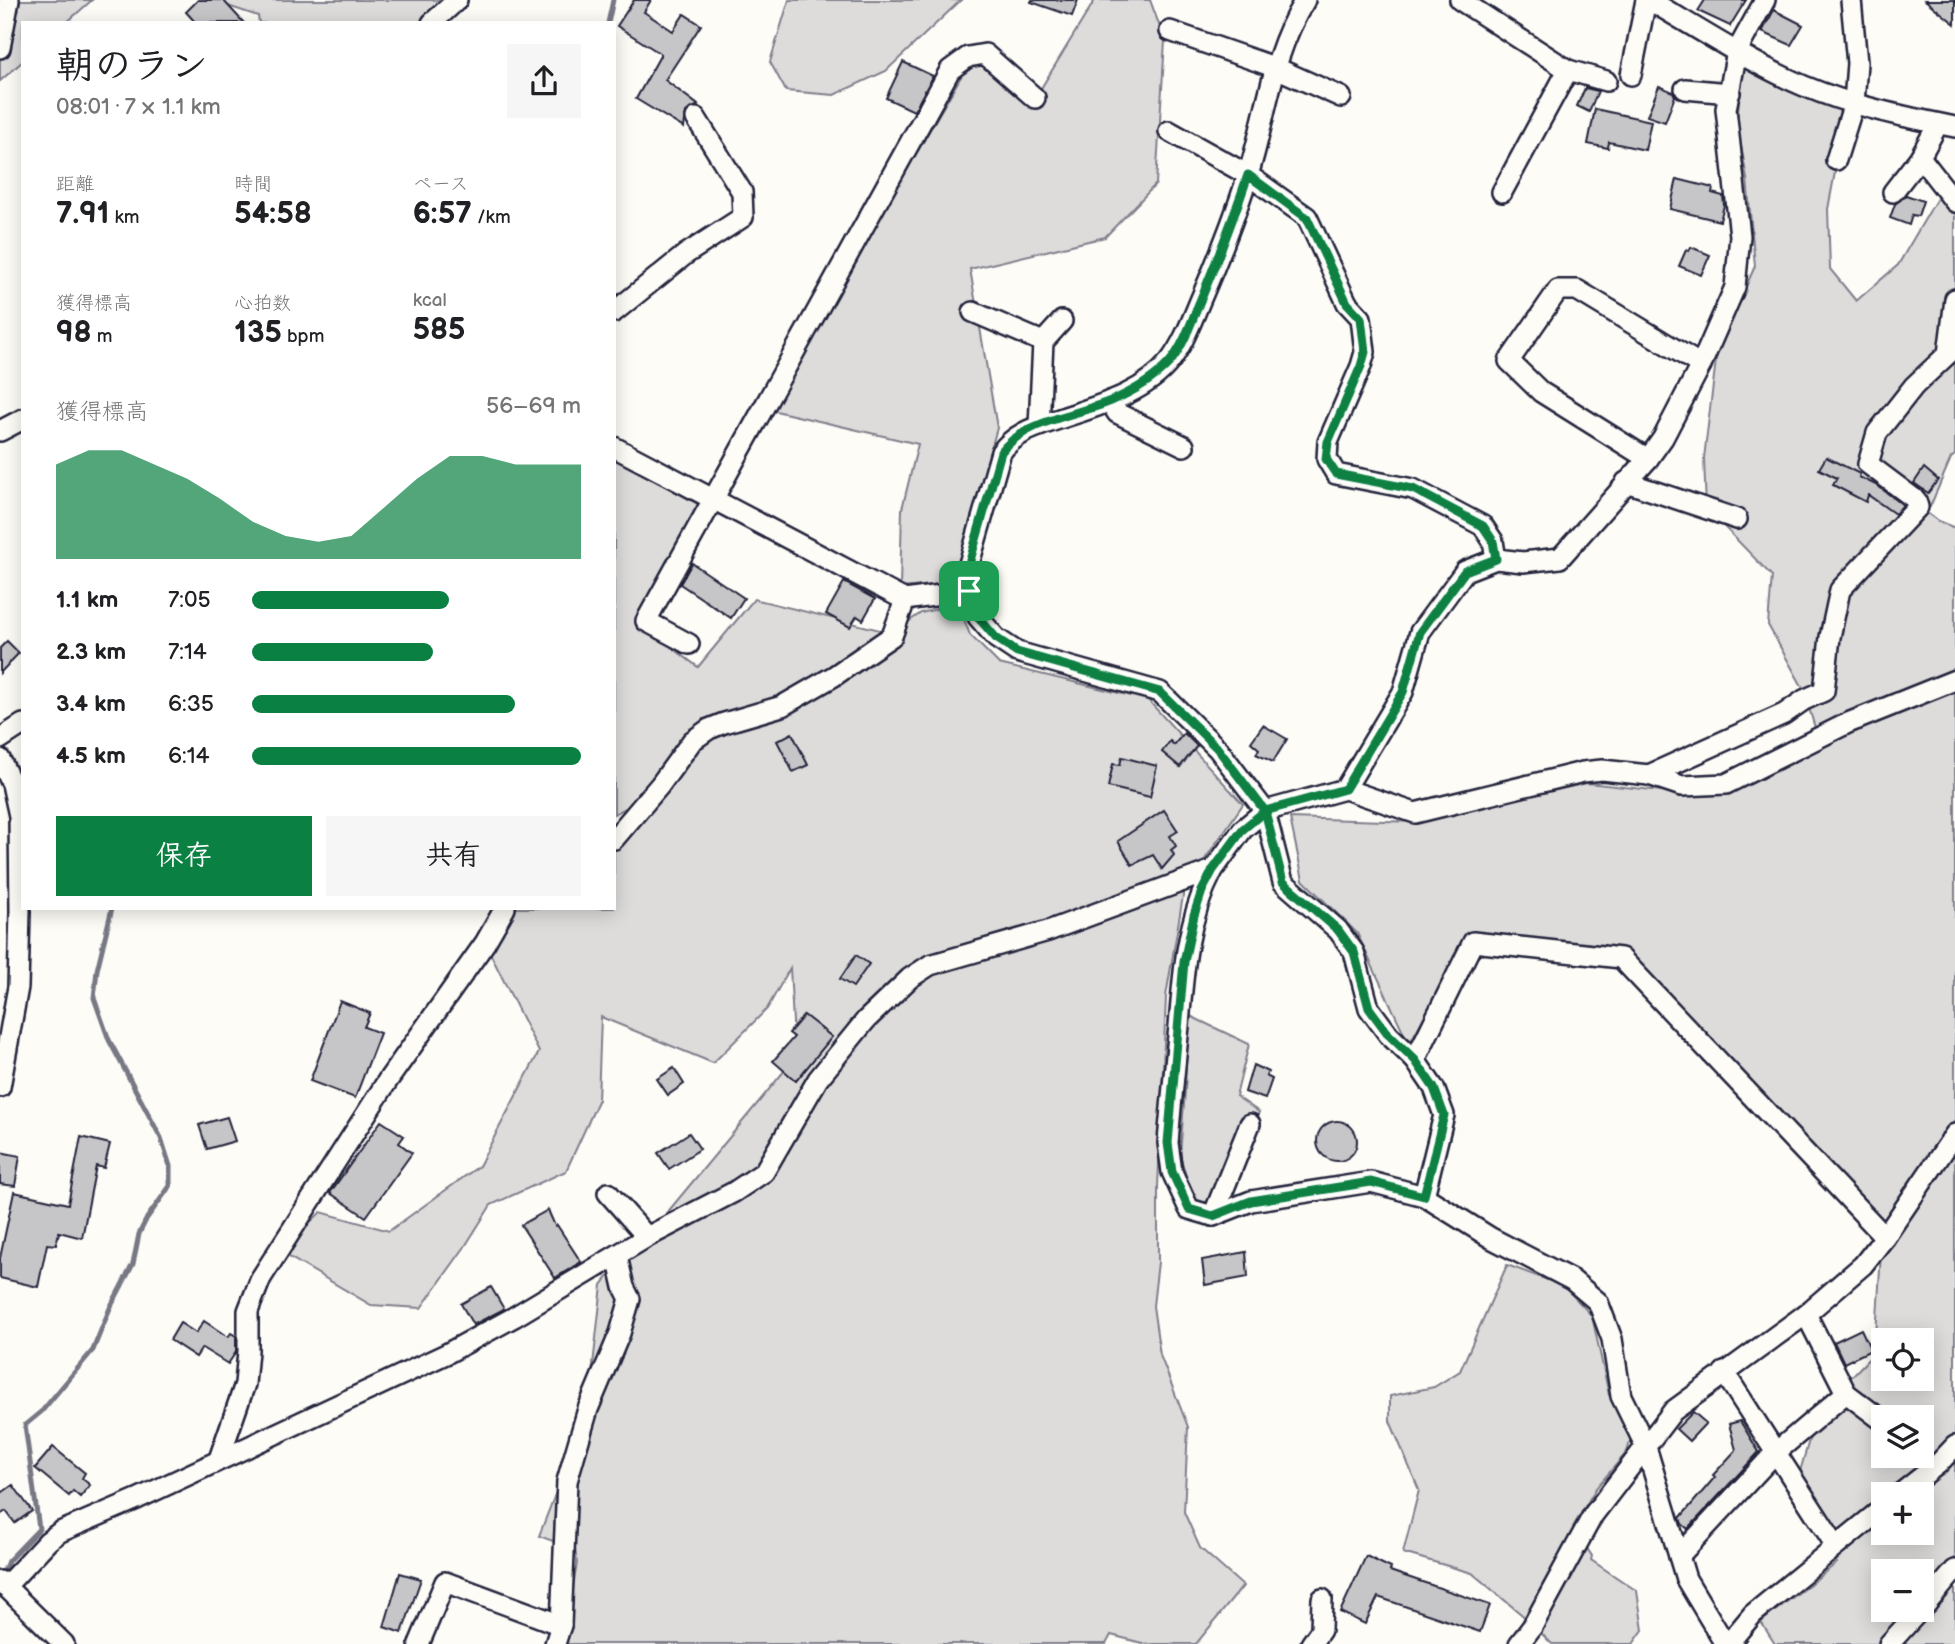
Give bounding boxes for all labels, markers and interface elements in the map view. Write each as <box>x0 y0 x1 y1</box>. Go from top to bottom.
text: 朝のラン <box>56 44 208 89</box>
button: share <box>507 44 581 118</box>
text: 08:01 · 7 × 1.1 km <box>56 93 221 121</box>
text: 距離 <box>56 173 94 196</box>
text: 時間 <box>234 173 272 196</box>
text: ペース <box>413 173 469 196</box>
text: 7.91 <box>56 196 109 232</box>
text: 54:58 <box>234 196 312 232</box>
text: 6:57 <box>413 196 472 232</box>
text: km <box>109 206 140 229</box>
text: /km <box>472 206 511 229</box>
text: kcal <box>413 289 447 312</box>
text: 獲得標高 <box>56 292 132 315</box>
text: 心拍数 <box>234 292 291 315</box>
text: 585 <box>413 312 465 348</box>
text: 98 <box>56 315 92 351</box>
text: 135 <box>234 315 282 351</box>
text: m <box>92 325 112 348</box>
text: bpm <box>282 325 324 348</box>
text: 56–69 m <box>486 392 581 420</box>
text: 獲得標高 <box>56 398 148 426</box>
pin <box>939 561 999 621</box>
icon: arrive <box>950 572 988 610</box>
text: 1.1 km <box>56 586 118 614</box>
text: 7:05 <box>168 586 211 614</box>
text: 2.3 km <box>56 638 126 666</box>
text: 7:14 <box>168 638 207 666</box>
text: 3.4 km <box>56 690 126 718</box>
text: 6:35 <box>168 690 214 718</box>
text: 4.5 km <box>56 742 126 770</box>
text: 6:14 <box>168 742 210 770</box>
button: 保存 <box>56 816 312 896</box>
button: 共有 <box>326 816 581 896</box>
map controls <box>1871 1328 1934 1622</box>
button: locate <box>1871 1328 1934 1391</box>
button: layers <box>1871 1405 1934 1468</box>
button: + <box>1871 1482 1934 1545</box>
button: − <box>1871 1559 1934 1622</box>

